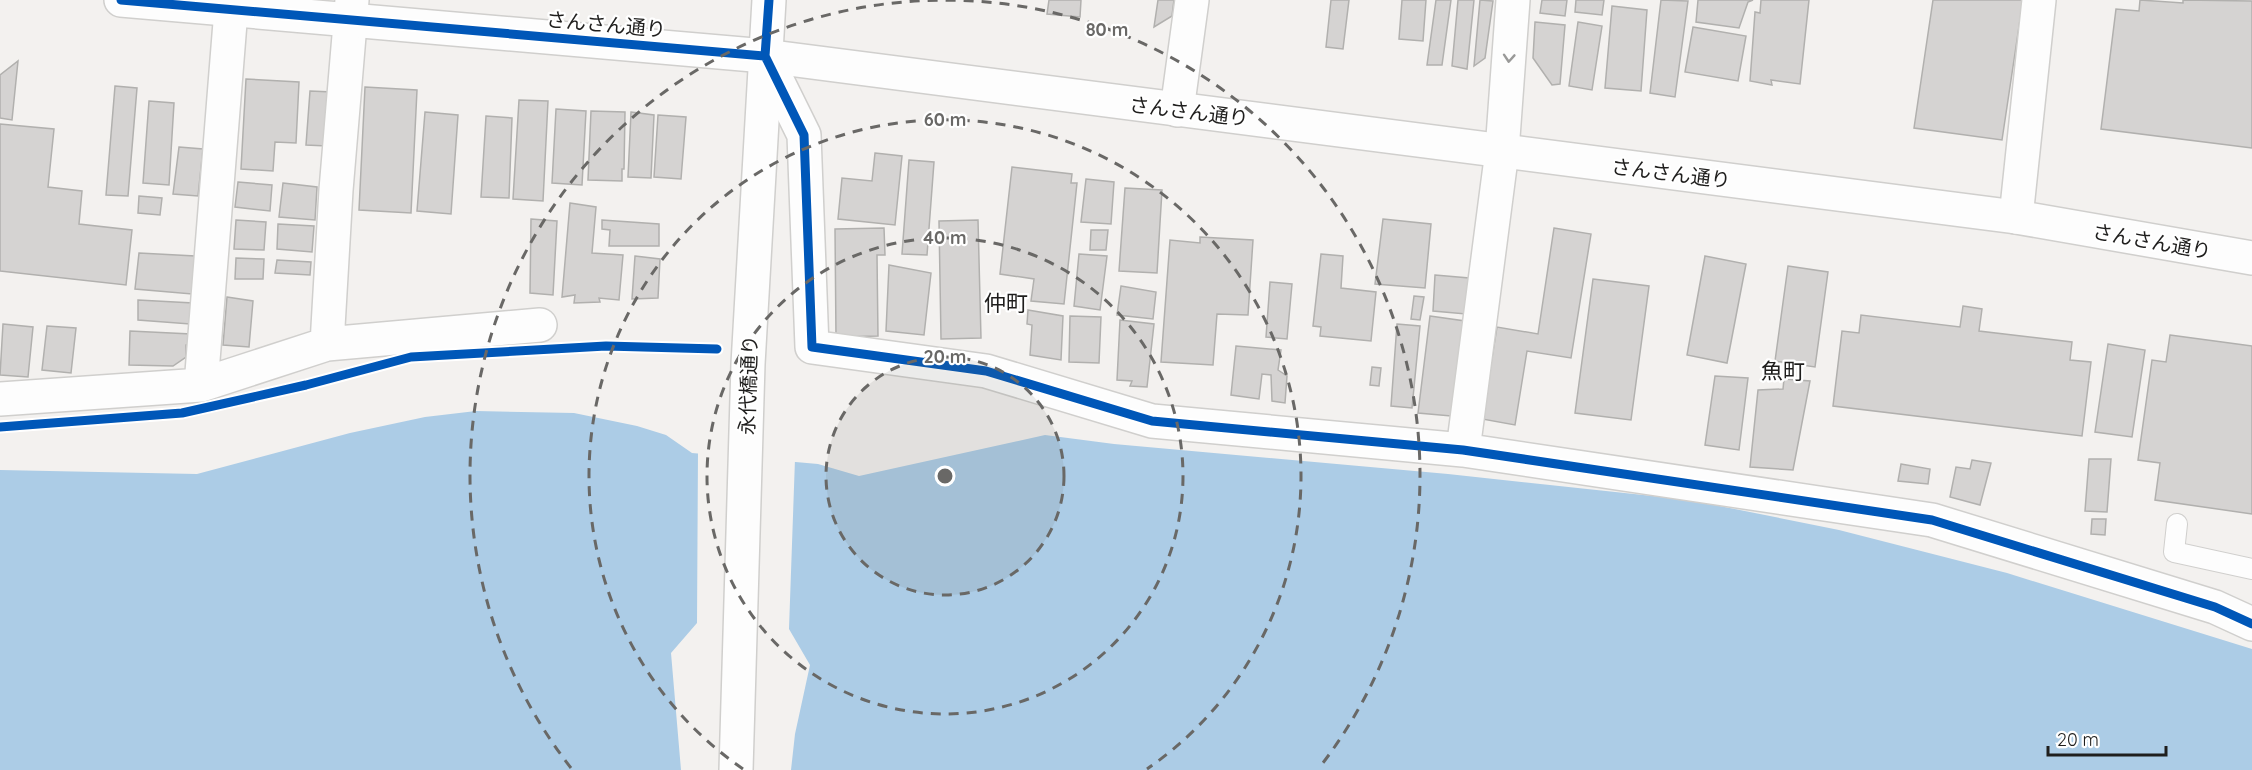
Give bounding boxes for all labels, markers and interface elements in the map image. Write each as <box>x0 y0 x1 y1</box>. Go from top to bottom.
street label: さんさん通り <box>545 6 667 42</box>
text: 80 m <box>1086 18 1128 41</box>
one-way arrow <box>1502 54 1515 63</box>
street label: さんさん通り <box>1128 91 1250 131</box>
text: 60 m <box>924 108 966 131</box>
street label: さんさん通り <box>1610 153 1732 193</box>
street label: さんさん通り <box>2091 218 2213 264</box>
text: 40 m <box>923 226 967 249</box>
district label: 仲町 <box>984 289 1028 317</box>
street label: 永代橋通り <box>734 335 762 435</box>
text: 20 m <box>924 345 966 368</box>
district label: 魚町 <box>1761 357 1805 385</box>
centre of rings <box>935 466 955 486</box>
scale bar <box>2048 719 2166 757</box>
text: 20 m <box>2057 728 2099 751</box>

